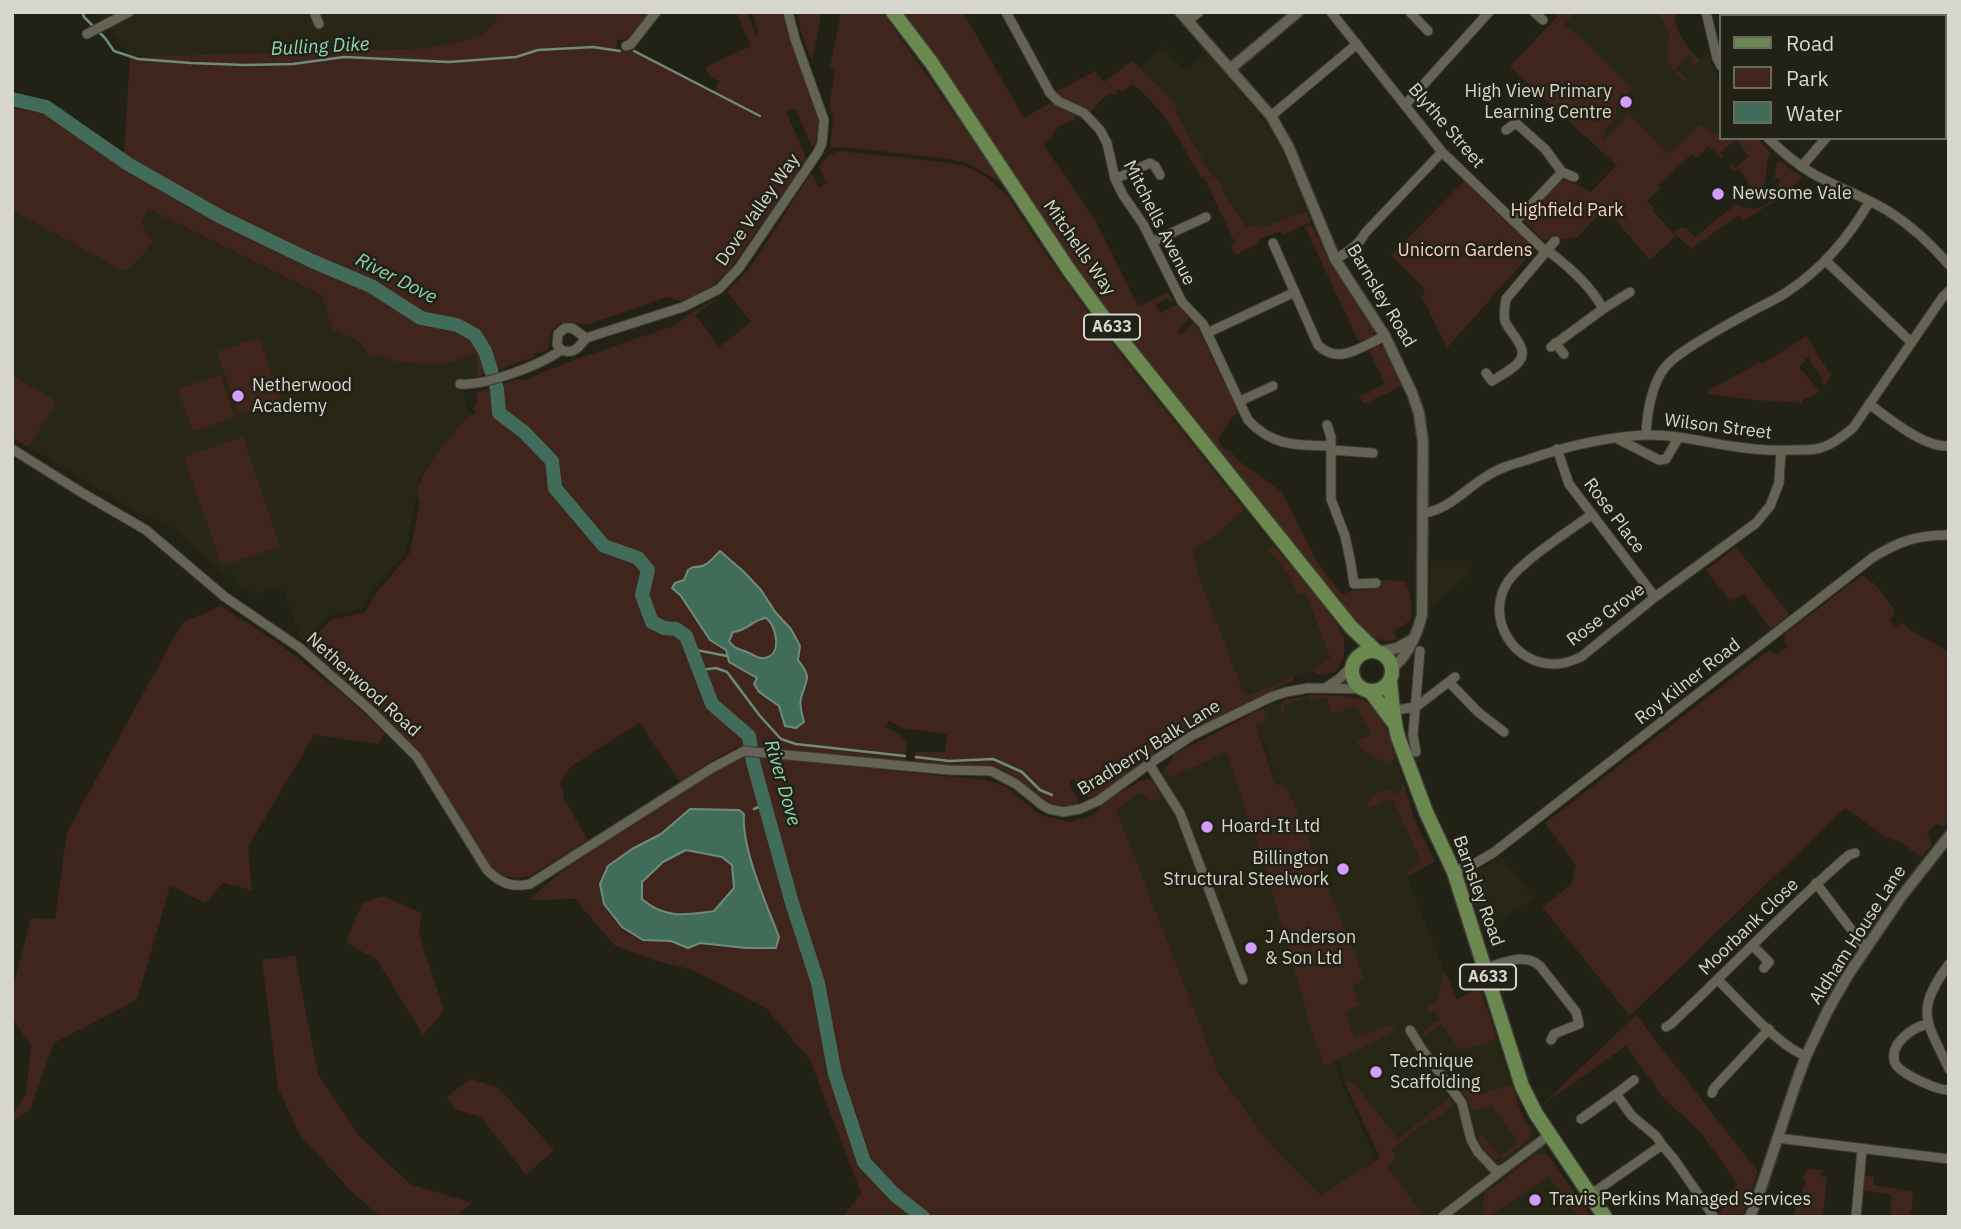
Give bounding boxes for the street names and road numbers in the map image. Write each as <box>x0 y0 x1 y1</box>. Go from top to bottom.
street label: Blythe Street <box>1403 79 1489 173</box>
street label: Dove Valley Way <box>711 150 805 270</box>
street label: Mitchells Avenue <box>1118 157 1200 289</box>
street label: Mitchells Way <box>1038 196 1120 300</box>
street label: Barnsley Road <box>1342 241 1420 351</box>
road number: A633 <box>1084 314 1140 340</box>
street label: Wilson Street <box>1663 410 1773 444</box>
street label: Rose Place <box>1579 474 1649 558</box>
street label: Rose Grove <box>1563 579 1649 651</box>
street label: Netherwood Road <box>302 628 424 742</box>
street label: Roy Kilner Road <box>1631 634 1745 730</box>
street label: Bradberry Balk Lane <box>1074 695 1224 801</box>
street label: Barnsley Road <box>1448 833 1508 949</box>
street label: Aldham House Lane <box>1805 861 1911 1009</box>
street label: Moorbank Close <box>1695 874 1803 980</box>
road number: A633 <box>1460 965 1516 990</box>

